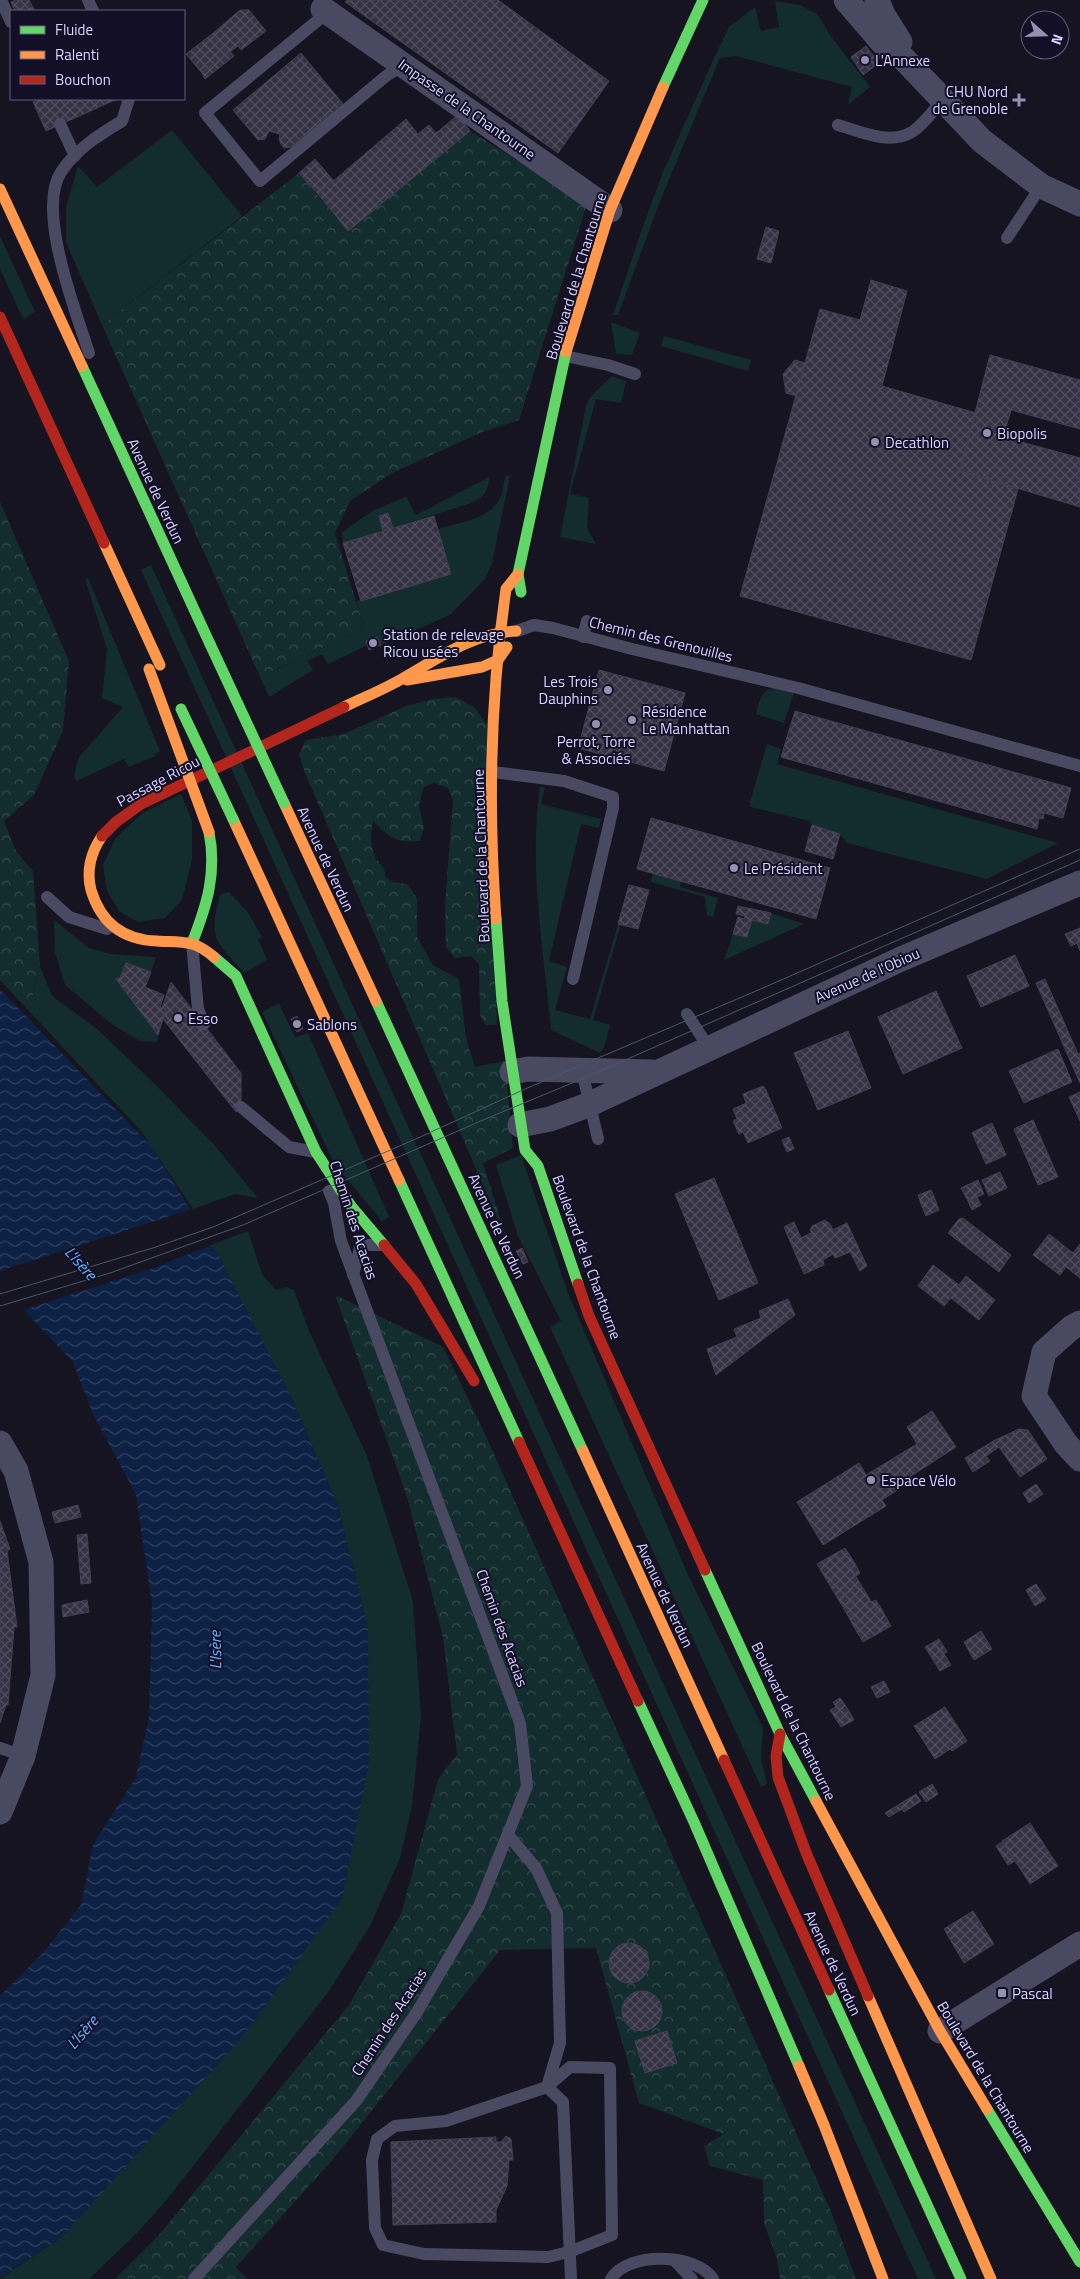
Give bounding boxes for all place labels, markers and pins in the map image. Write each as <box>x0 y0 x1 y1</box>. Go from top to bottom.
place label: L'Annexe <box>875 49 930 72</box>
marker: L'Annexe <box>859 54 871 66</box>
place label: CHU Nord de Grenoble <box>932 80 1008 120</box>
marker: CHU Nord de Grenoble <box>1012 93 1026 107</box>
place label: Biopolis <box>997 422 1047 445</box>
marker: Biopolis <box>981 427 993 439</box>
place label: Decathlon <box>885 431 949 454</box>
marker: Decathlon <box>869 436 881 448</box>
place label: Station de relevage Ricou usées <box>383 623 504 663</box>
marker: Station de relevage Ricou usées <box>367 637 379 649</box>
place label: Les Trois Dauphins <box>539 670 598 710</box>
marker: Les Trois Dauphins <box>602 684 614 696</box>
place label: Résidence Le Manhattan <box>642 700 730 740</box>
marker: Résidence Le Manhattan <box>626 714 638 726</box>
marker: Perrot, Torre & Associés <box>590 718 602 730</box>
place label: Perrot, Torre & Associés <box>557 730 635 770</box>
place label: Le Président <box>744 857 823 880</box>
marker: Le Président <box>728 862 740 874</box>
place label: Esso <box>188 1007 218 1030</box>
marker: Esso <box>172 1012 184 1024</box>
place label: Sablons <box>307 1013 357 1036</box>
marker: Sablons <box>291 1018 303 1030</box>
place label: Espace Vélo <box>881 1469 956 1492</box>
marker: Espace Vélo <box>865 1474 877 1486</box>
place label: Pascal <box>1012 1982 1053 2005</box>
marker: Pascal <box>996 1987 1008 1999</box>

